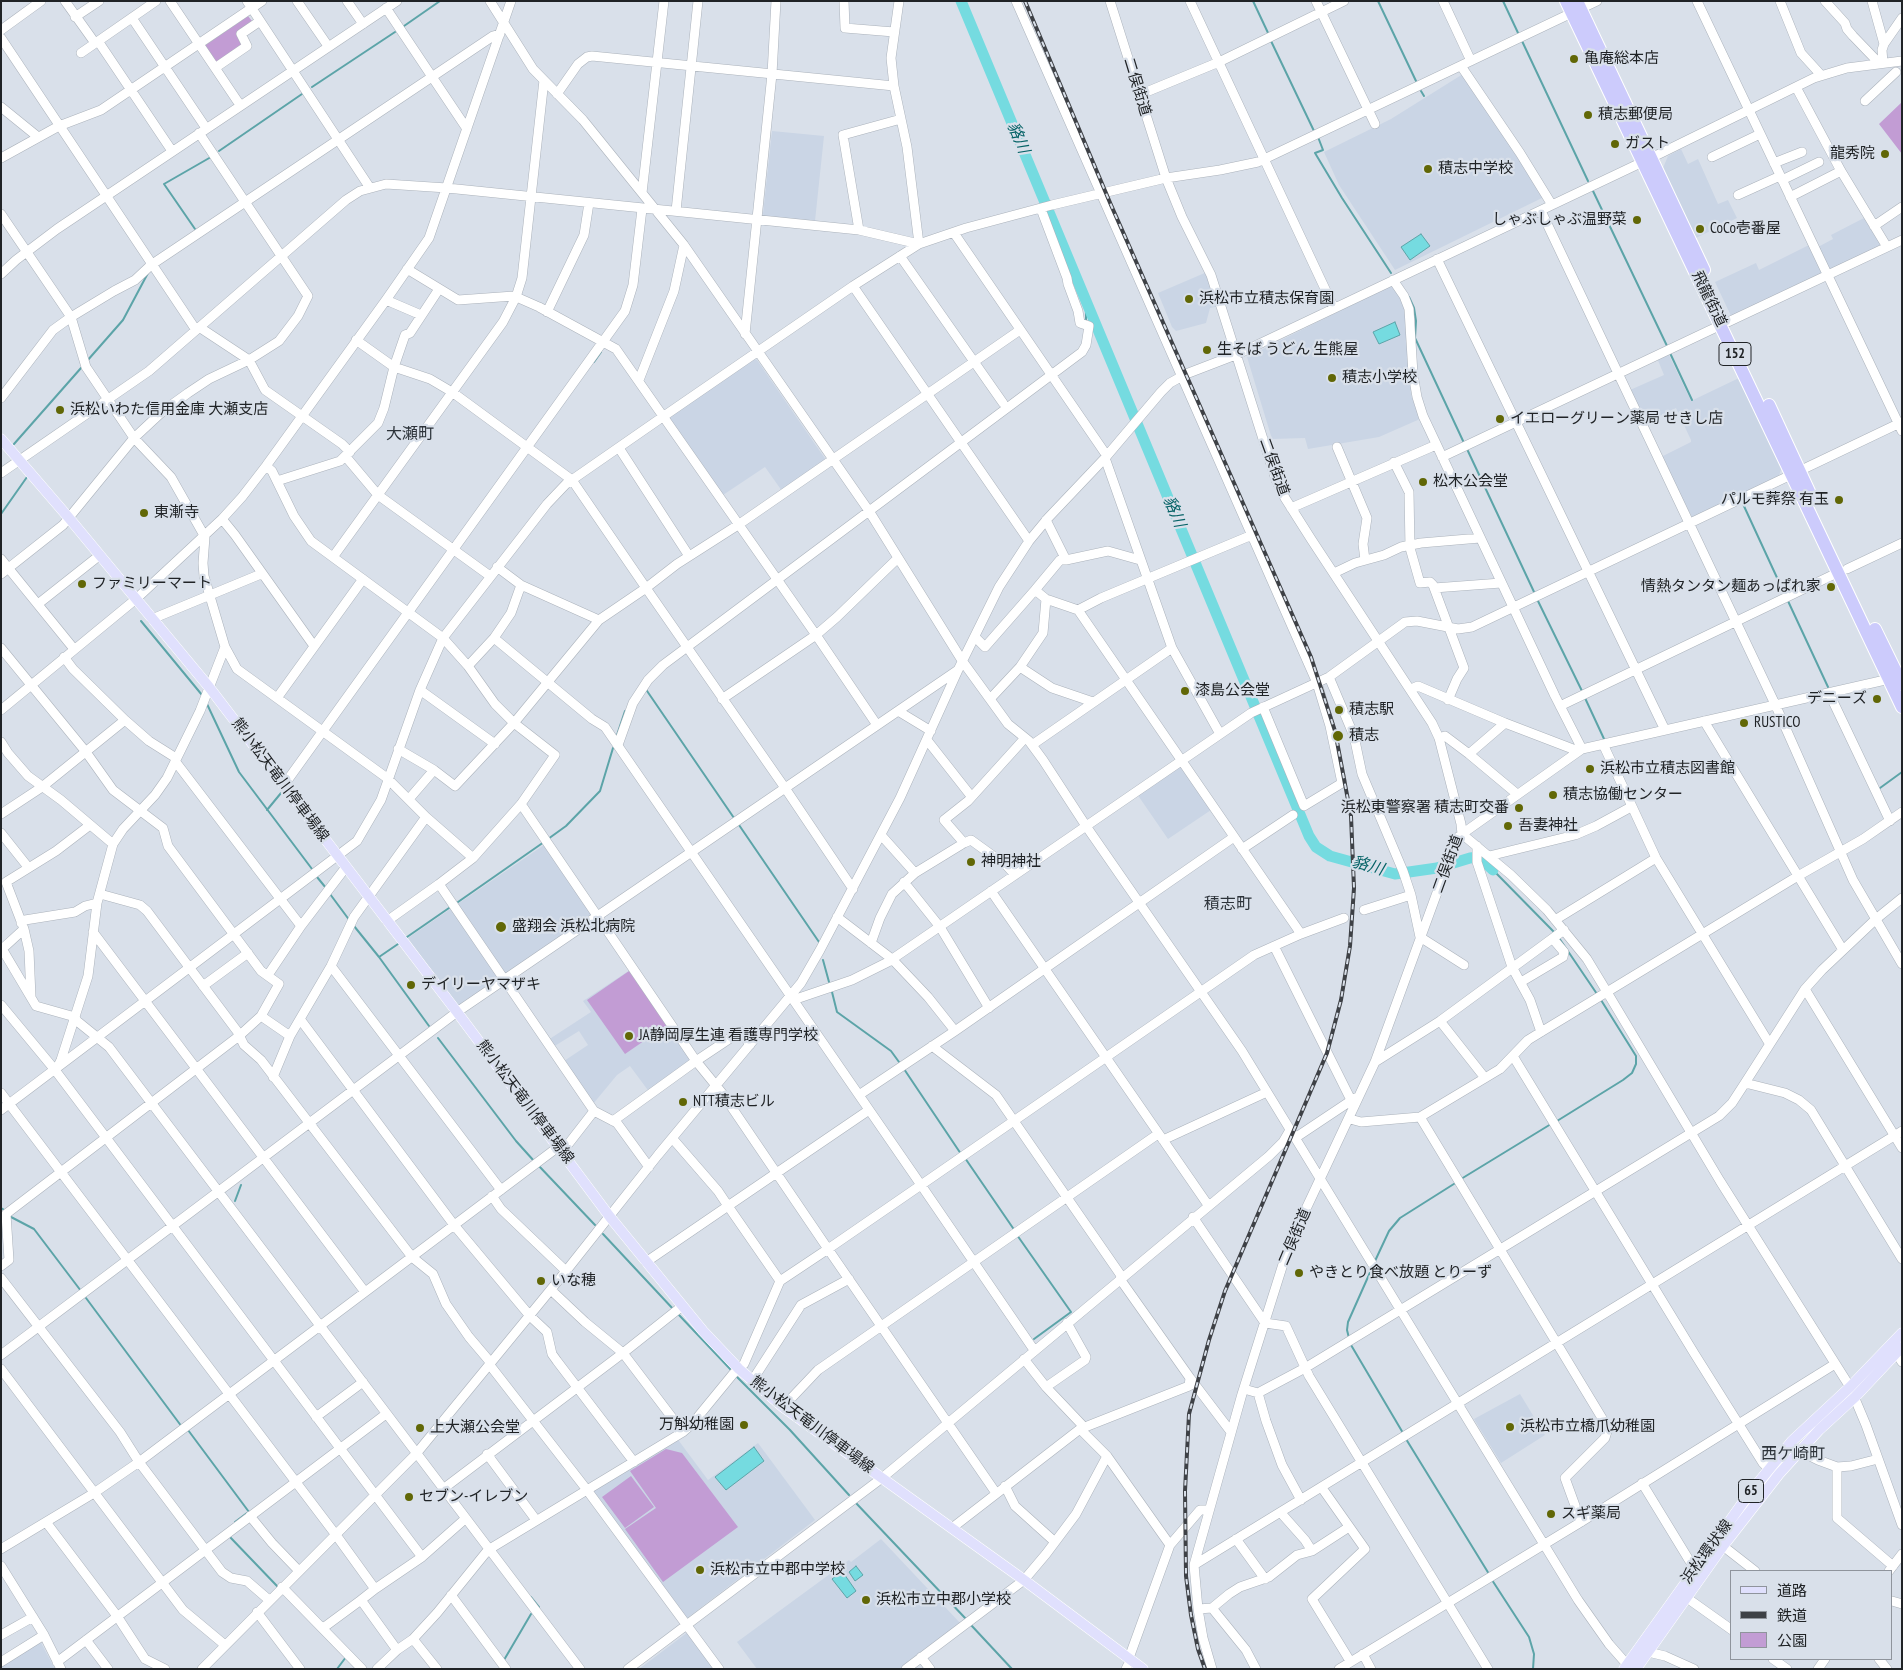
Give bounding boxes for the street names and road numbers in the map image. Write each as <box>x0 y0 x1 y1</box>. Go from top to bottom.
street label: 二俣街道 <box>1120 56 1154 118</box>
street label: 飛龍街道 <box>1688 268 1730 330</box>
road number: 152 <box>1719 342 1751 366</box>
street label: 二俣街道 <box>1255 436 1293 498</box>
street label: 熊小松天竜川停車場線 <box>228 715 332 845</box>
street label: 二俣街道 <box>1429 833 1467 895</box>
street label: 熊小松天竜川停車場線 <box>473 1037 577 1167</box>
street label: 二俣街道 <box>1275 1206 1315 1268</box>
street label: 熊小松天竜川停車場線 <box>747 1373 877 1477</box>
road number: 65 <box>1738 1480 1764 1502</box>
street label: 浜松環状線 <box>1678 1516 1736 1588</box>

